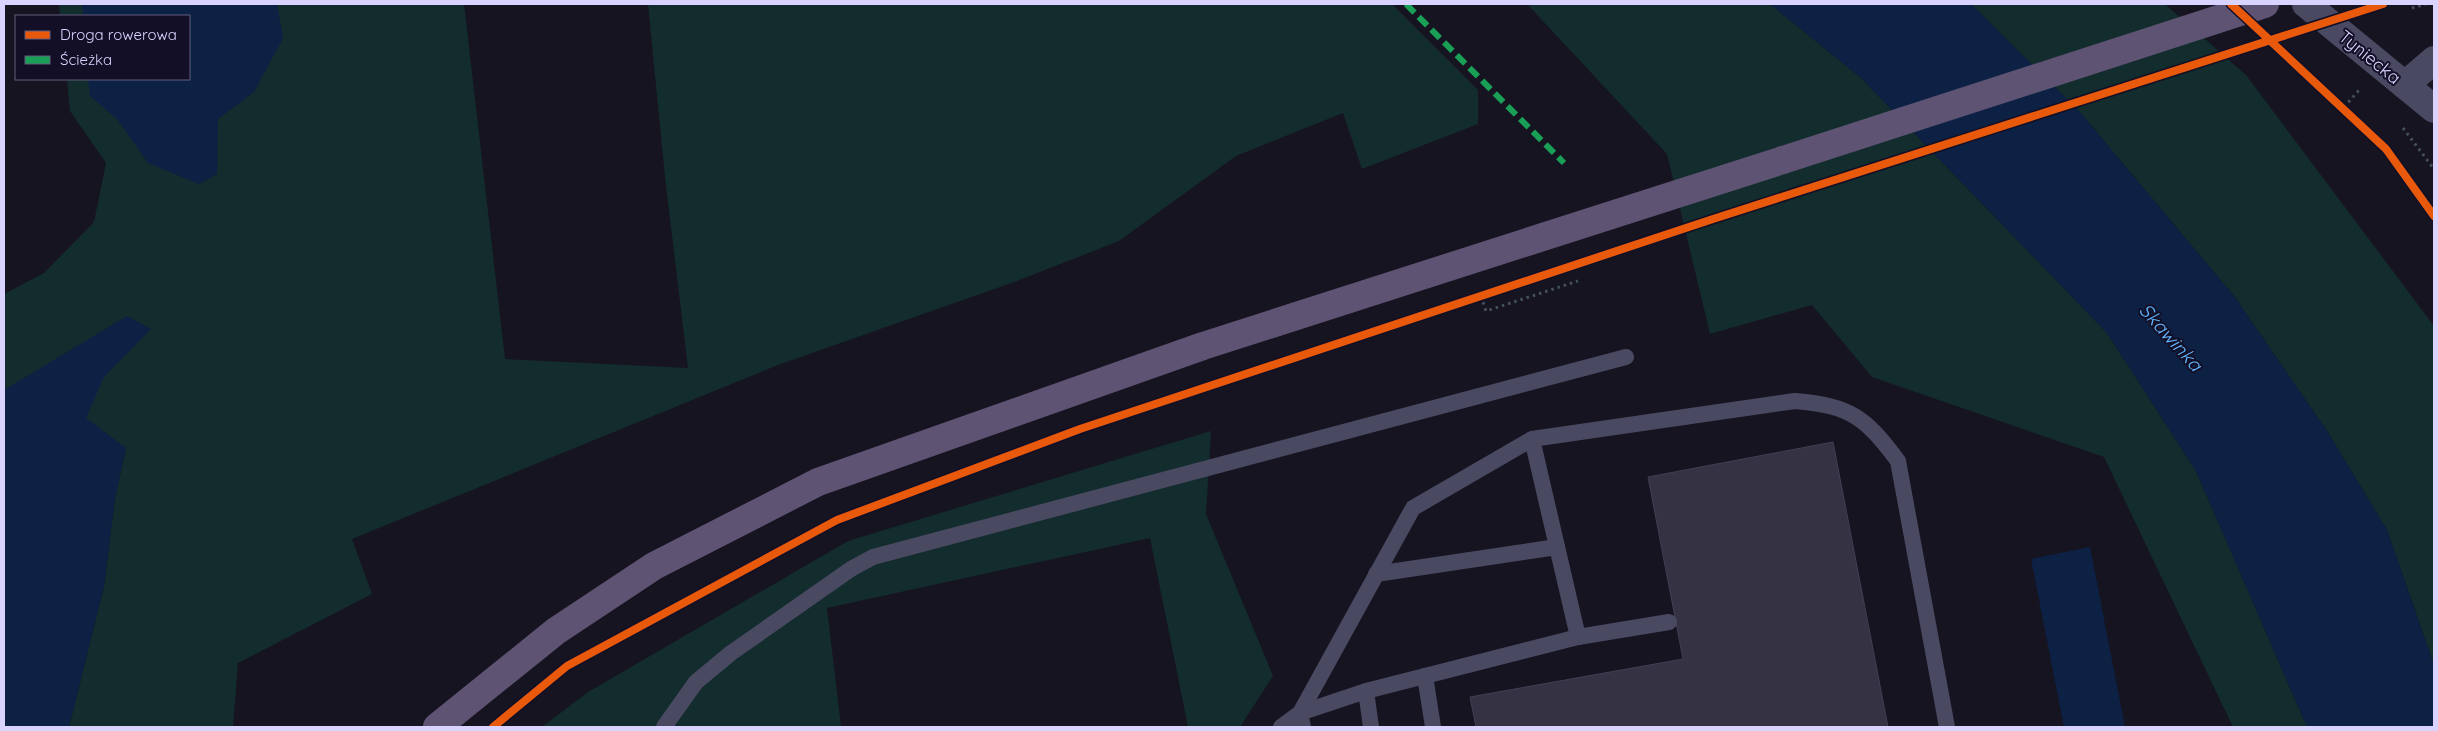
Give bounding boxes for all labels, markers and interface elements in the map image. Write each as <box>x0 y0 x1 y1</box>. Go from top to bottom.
legend <box>15 15 190 80</box>
text: Droga rowerowa <box>60 25 177 44</box>
street label: Tyniecka <box>2334 25 2406 89</box>
text: Ścieżka <box>60 50 112 69</box>
water label: Skawinka <box>2134 298 2209 377</box>

